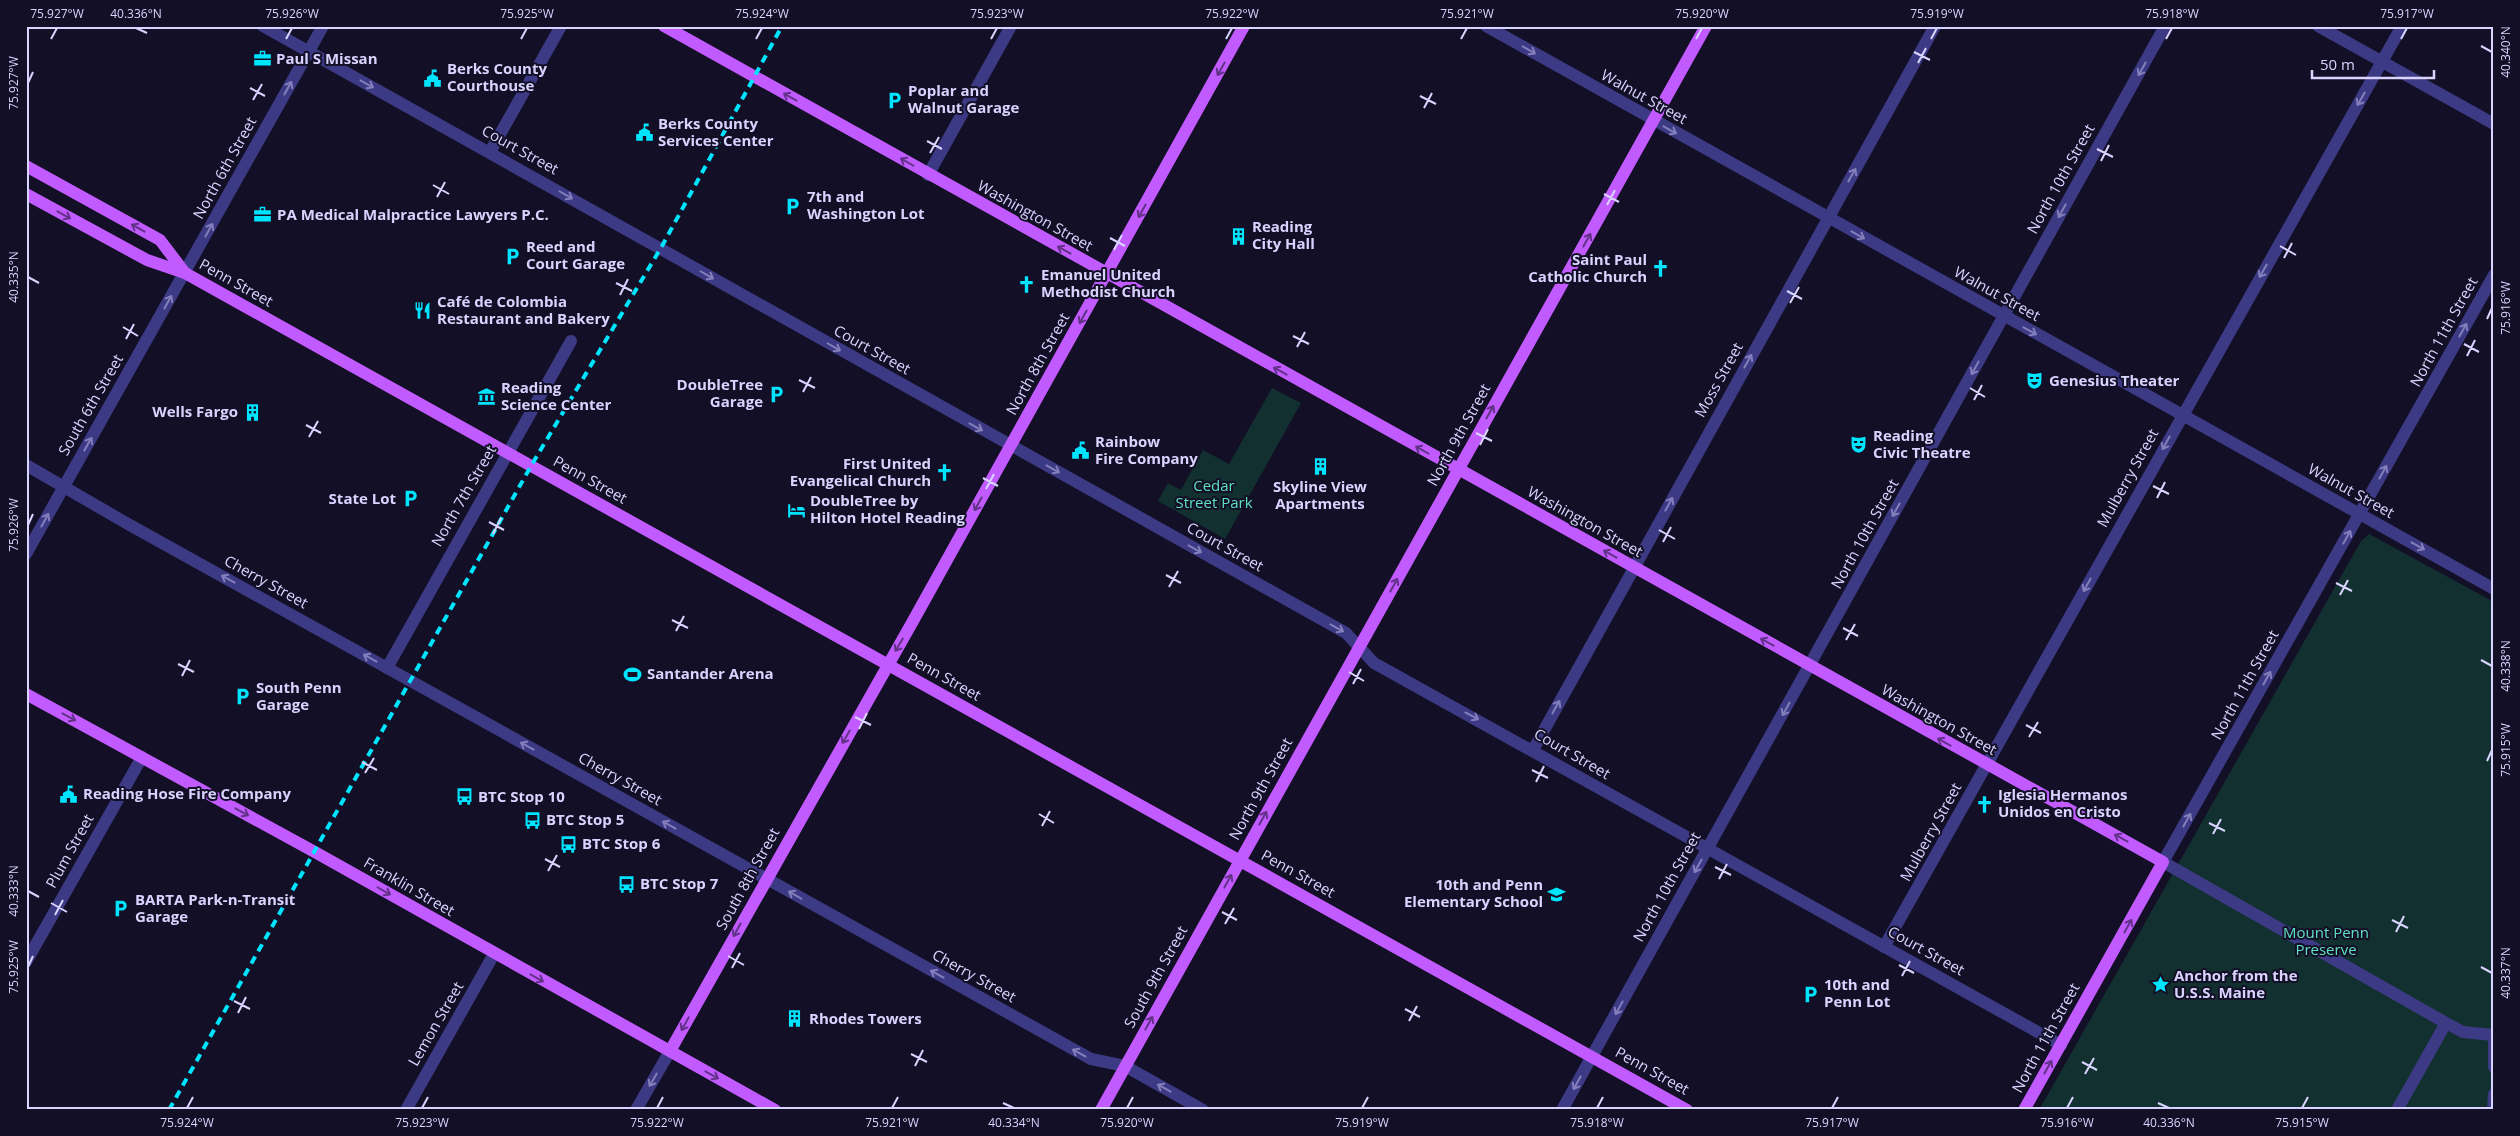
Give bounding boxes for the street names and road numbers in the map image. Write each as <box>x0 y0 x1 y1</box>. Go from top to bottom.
street label: Walnut Street <box>1598 64 1691 128</box>
street label: North 6th Street <box>188 113 260 222</box>
street label: Court Street <box>478 120 562 178</box>
street label: North 10th Street <box>2022 120 2099 237</box>
street label: Washington Street <box>974 175 1097 255</box>
street label: Penn Street <box>196 254 277 311</box>
street label: Walnut Street <box>1951 261 2044 325</box>
street label: North 11th Street <box>2405 273 2482 390</box>
street label: North 8th Street <box>1001 309 1073 418</box>
street label: Court Street <box>830 320 914 378</box>
street label: Moss Street <box>1689 339 1747 420</box>
street label: South 6th Street <box>53 350 127 459</box>
street label: North 9th Street <box>1422 380 1494 489</box>
street label: Mulberry Street <box>2092 425 2162 530</box>
street label: North 7th Street <box>426 441 500 550</box>
street label: Penn Street <box>550 451 631 508</box>
street label: Walnut Street <box>2305 458 2398 522</box>
street label: North 10th Street <box>1826 475 1903 592</box>
street label: Washington Street <box>1524 481 1647 561</box>
street label: Court Street <box>1183 517 1267 575</box>
street label: Cherry Street <box>221 550 312 612</box>
street label: North 11th Street <box>2206 626 2283 743</box>
street label: Penn Street <box>904 648 985 705</box>
street label: Washington Street <box>1878 679 2001 759</box>
street label: Court Street <box>1531 723 1614 783</box>
street label: North 9th Street <box>1224 734 1296 843</box>
street label: Cherry Street <box>575 747 666 809</box>
street label: Mulberry Street <box>1895 779 1965 884</box>
street label: Plum Street <box>41 810 98 891</box>
street label: South 8th Street <box>711 824 783 933</box>
street label: North 10th Street <box>1628 828 1705 945</box>
street label: Penn Street <box>1258 845 1339 902</box>
street label: Franklin Street <box>360 852 459 920</box>
street label: Court Street <box>1884 921 1968 979</box>
street label: South 9th Street <box>1119 922 1191 1031</box>
street label: Cherry Street <box>929 944 1020 1006</box>
street label: Lemon Street <box>403 978 467 1069</box>
street label: North 11th Street <box>2007 979 2084 1096</box>
street label: Penn Street <box>1612 1042 1693 1099</box>

